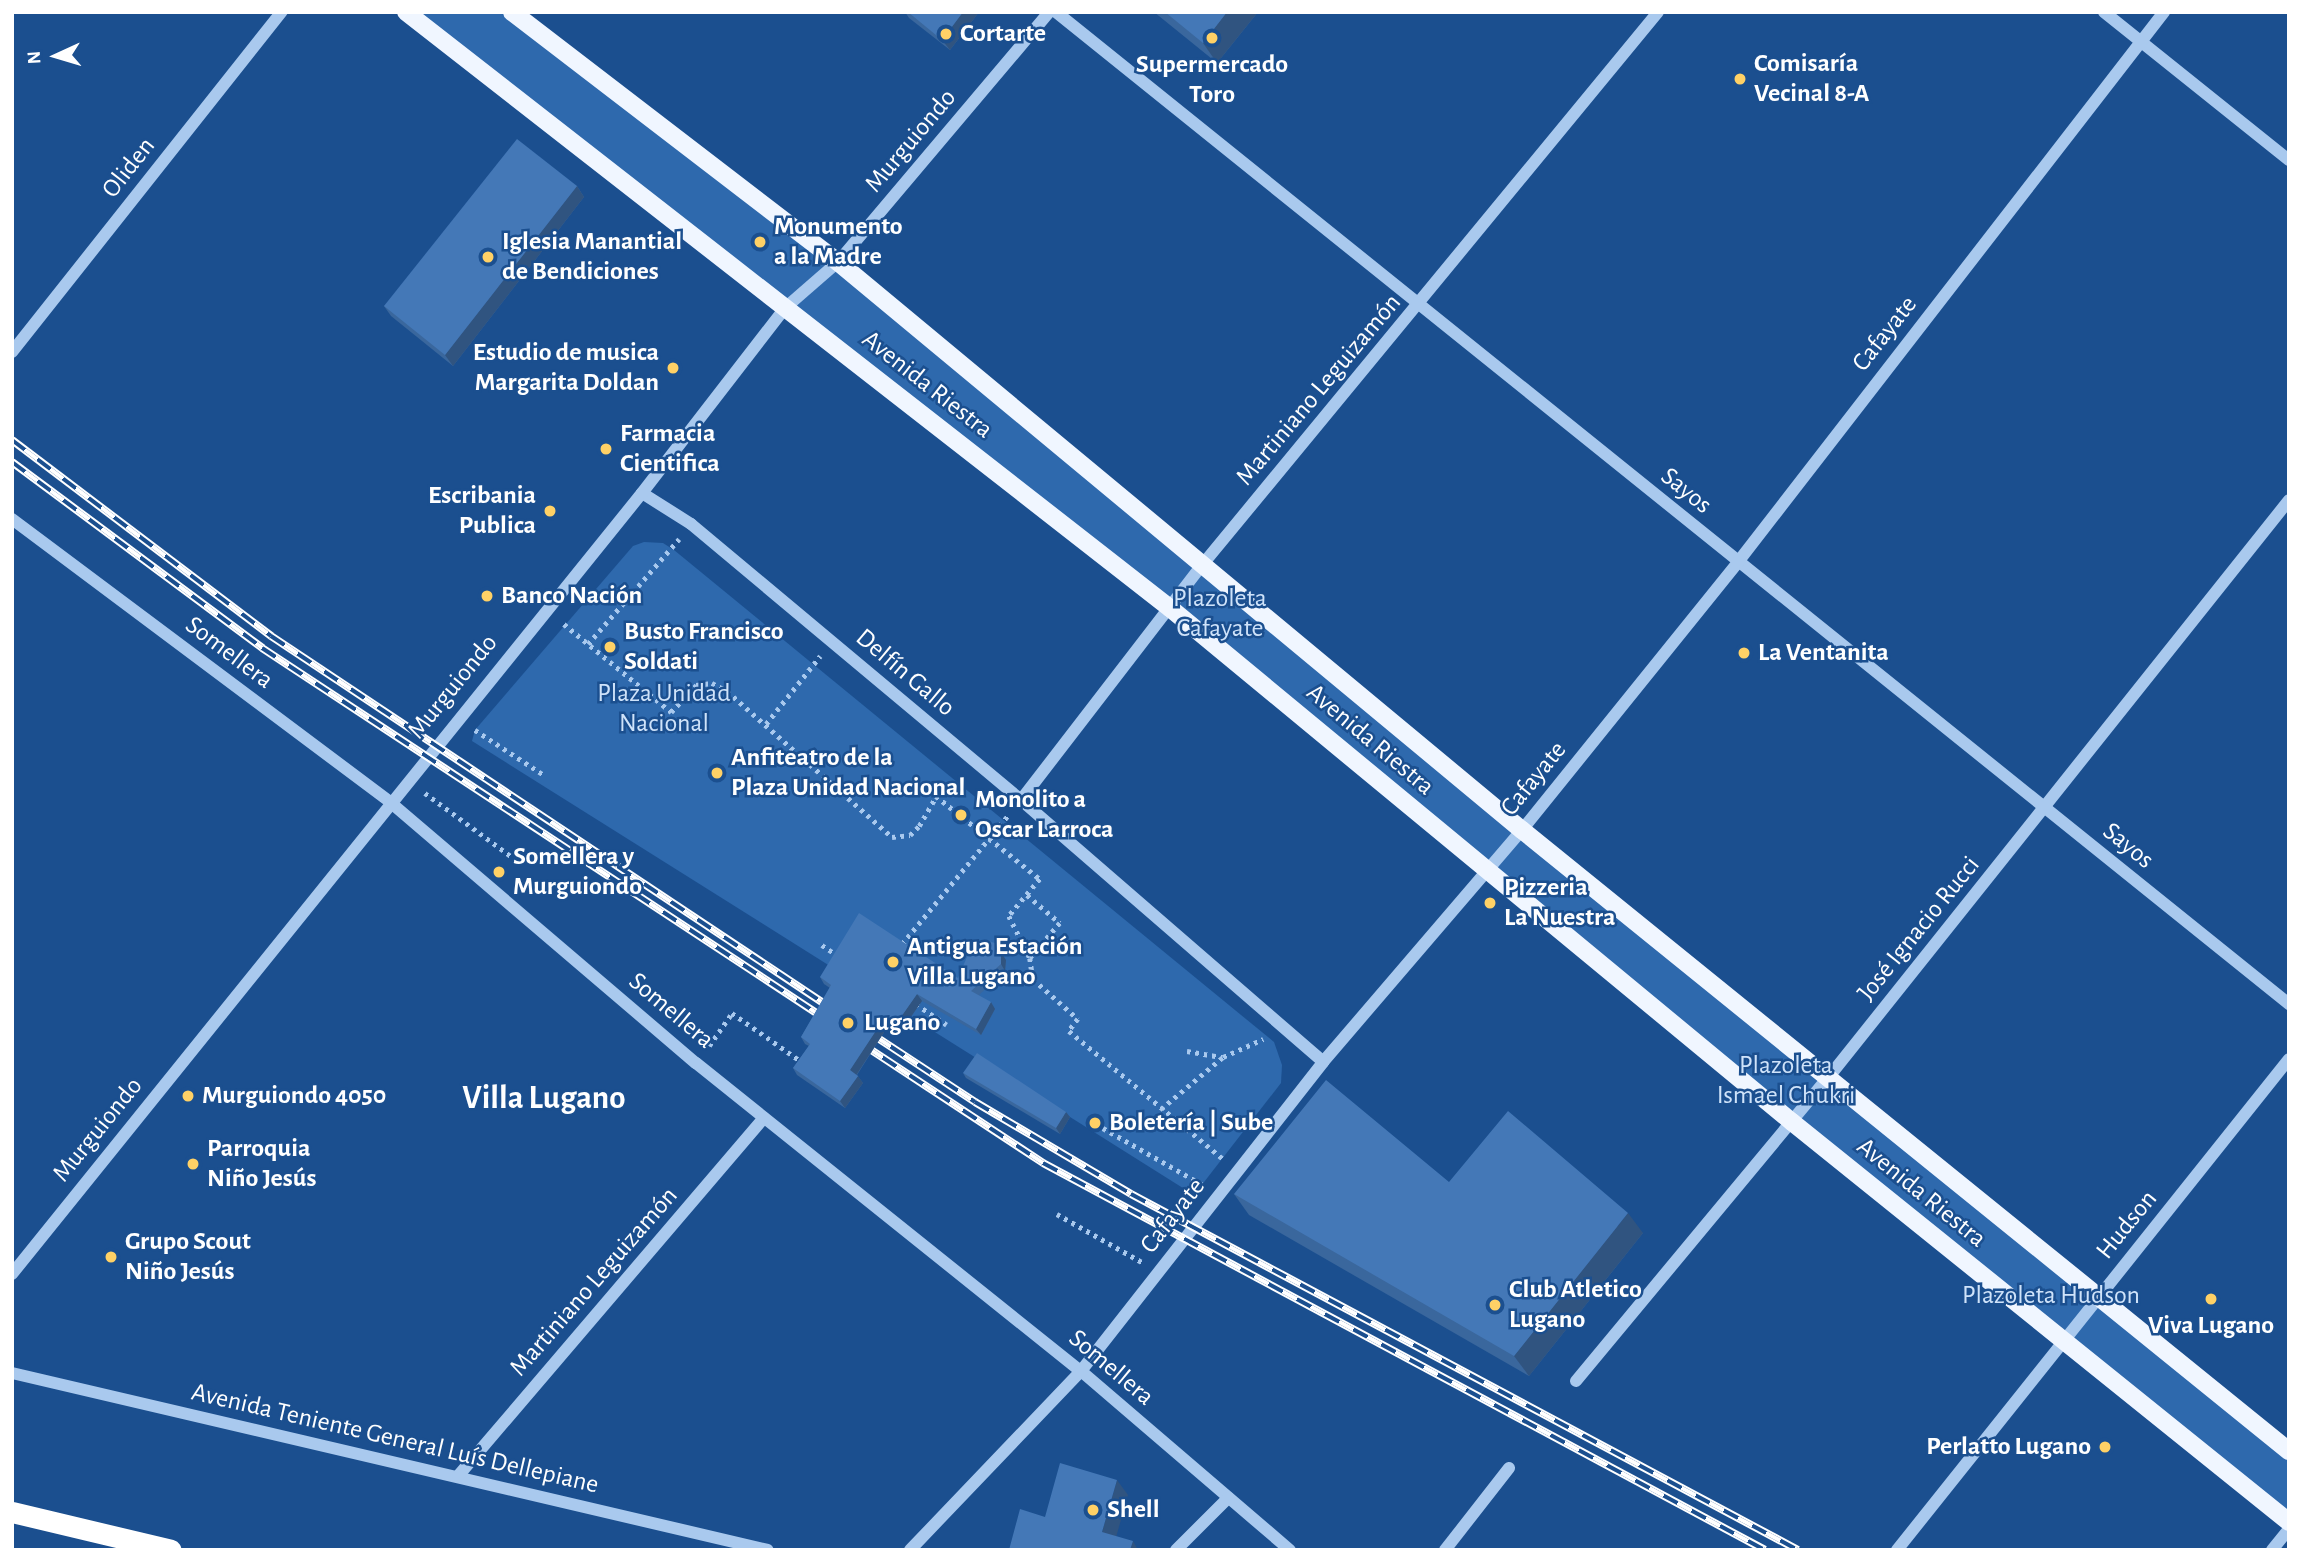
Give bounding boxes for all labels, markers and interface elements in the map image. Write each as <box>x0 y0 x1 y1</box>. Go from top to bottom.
place label: Cortarte <box>960 18 1046 50</box>
north arrow <box>21 21 91 91</box>
marker: Cortarte <box>938 26 954 42</box>
marker: Supermercado Toro <box>1204 30 1220 46</box>
place label: Comisaría Vecinal 8-A <box>1754 48 1869 110</box>
place label: Supermercado Toro <box>1136 49 1288 110</box>
text: N <box>25 50 44 65</box>
marker: Comisaría Vecinal 8-A <box>1732 71 1748 87</box>
street label: Murguiondo <box>859 83 963 199</box>
street label: Oliden <box>96 132 162 204</box>
place label: Monumento a la Madre <box>774 211 903 272</box>
place label: Iglesia Manantial de Bendiciones <box>502 226 682 288</box>
marker: Monumento a la Madre <box>752 234 768 250</box>
marker: Iglesia Manantial de Bendiciones <box>480 249 496 265</box>
street label: Martiniano Leguizamón <box>1230 288 1408 492</box>
street label: Cafayate <box>1846 290 1924 378</box>
street label: Avenida Riestra <box>855 324 999 446</box>
place label: Estudio de musica Margarita Doldan <box>473 337 659 398</box>
marker: Estudio de musica Margarita Doldan <box>665 360 681 376</box>
place label: Farmacia Cientifica <box>620 418 720 480</box>
marker: Farmacia Cientifica <box>598 441 614 457</box>
street label: Sayos <box>1654 461 1718 521</box>
place label: Escribania Publica <box>428 480 536 542</box>
marker: Escribania Publica <box>542 503 558 519</box>
place label: Banco Nación <box>501 580 642 612</box>
park label: Plazoleta Cafayate <box>1173 583 1267 644</box>
marker: Banco Nación <box>479 588 495 604</box>
street label: Somellera <box>179 610 279 696</box>
place label: Busto Francisco Soldati <box>624 616 784 678</box>
street label: Delfín Gallo <box>849 622 961 724</box>
street label: Murguiondo <box>401 628 505 746</box>
place label: La Ventanita <box>1758 637 1889 669</box>
marker: Busto Francisco Soldati <box>602 639 618 655</box>
marker: La Ventanita <box>1736 645 1752 661</box>
street label: Avenida Riestra <box>1300 677 1440 803</box>
park label: Plaza Unidad Nacional <box>597 678 731 740</box>
street label: Cafayate <box>1494 735 1574 823</box>
place label: Anfiteatro de la Plaza Unidad Nacional <box>731 742 965 804</box>
marker: Anfiteatro de la Plaza Unidad Nacional <box>709 765 725 781</box>
place label: Monolito a Oscar Larroca <box>975 784 1114 846</box>
marker: Monolito a Oscar Larroca <box>953 807 969 823</box>
street label: Sayos <box>2096 816 2160 876</box>
place label: Somellera y Murguiondo <box>513 841 642 903</box>
street label: José Ignacio Rucci <box>1851 850 1987 1008</box>
marker: Somellera y Murguiondo <box>491 864 507 880</box>
place label: Pizzeria La Nuestra <box>1504 872 1615 934</box>
marker: Pizzeria La Nuestra <box>1482 895 1498 911</box>
place label: Antigua Estación Villa Lugano <box>907 931 1083 992</box>
marker: Antigua Estación Villa Lugano <box>885 954 901 970</box>
street label: Somellera <box>622 966 720 1056</box>
place label: Lugano <box>864 1007 940 1039</box>
marker: Lugano <box>838 1013 858 1033</box>
park label: Plazoleta Ismael Chukri <box>1717 1050 1855 1112</box>
street label: Murguiondo <box>46 1071 150 1189</box>
district label: Villa Lugano <box>462 1079 626 1119</box>
place label: Murguiondo 4050 <box>202 1080 386 1112</box>
marker: Murguiondo 4050 <box>180 1088 196 1104</box>
place label: Boletería | Sube <box>1109 1107 1273 1139</box>
marker: Boletería | Sube <box>1087 1115 1103 1131</box>
street label: Avenida Riestra <box>1850 1131 1992 1255</box>
place label: Parroquia Niño Jesús <box>207 1133 316 1194</box>
marker: Parroquia Niño Jesús <box>185 1156 201 1172</box>
street label: Cafayate <box>1134 1172 1212 1260</box>
street label: Martiniano Leguizamón <box>503 1181 685 1383</box>
street label: Hudson <box>2090 1184 2164 1266</box>
place label: Grupo Scout Niño Jesús <box>125 1226 251 1288</box>
marker: Grupo Scout Niño Jesús <box>103 1249 119 1265</box>
place label: Club Atletico Lugano <box>1509 1274 1642 1336</box>
park label: Plazoleta Hudson <box>1962 1280 2140 1312</box>
marker: Viva Lugano <box>2203 1291 2219 1307</box>
marker: Club Atletico Lugano <box>1487 1297 1503 1313</box>
place label: Viva Lugano <box>2148 1310 2274 1342</box>
street label: Somellera <box>1062 1323 1160 1413</box>
street label: Avenida Teniente General Luís Dellepiane <box>188 1377 602 1501</box>
place label: Perlatto Lugano <box>1926 1431 2091 1463</box>
marker: Perlatto Lugano <box>2097 1439 2113 1455</box>
place label: Shell <box>1107 1494 1159 1526</box>
marker: Shell <box>1085 1502 1101 1518</box>

